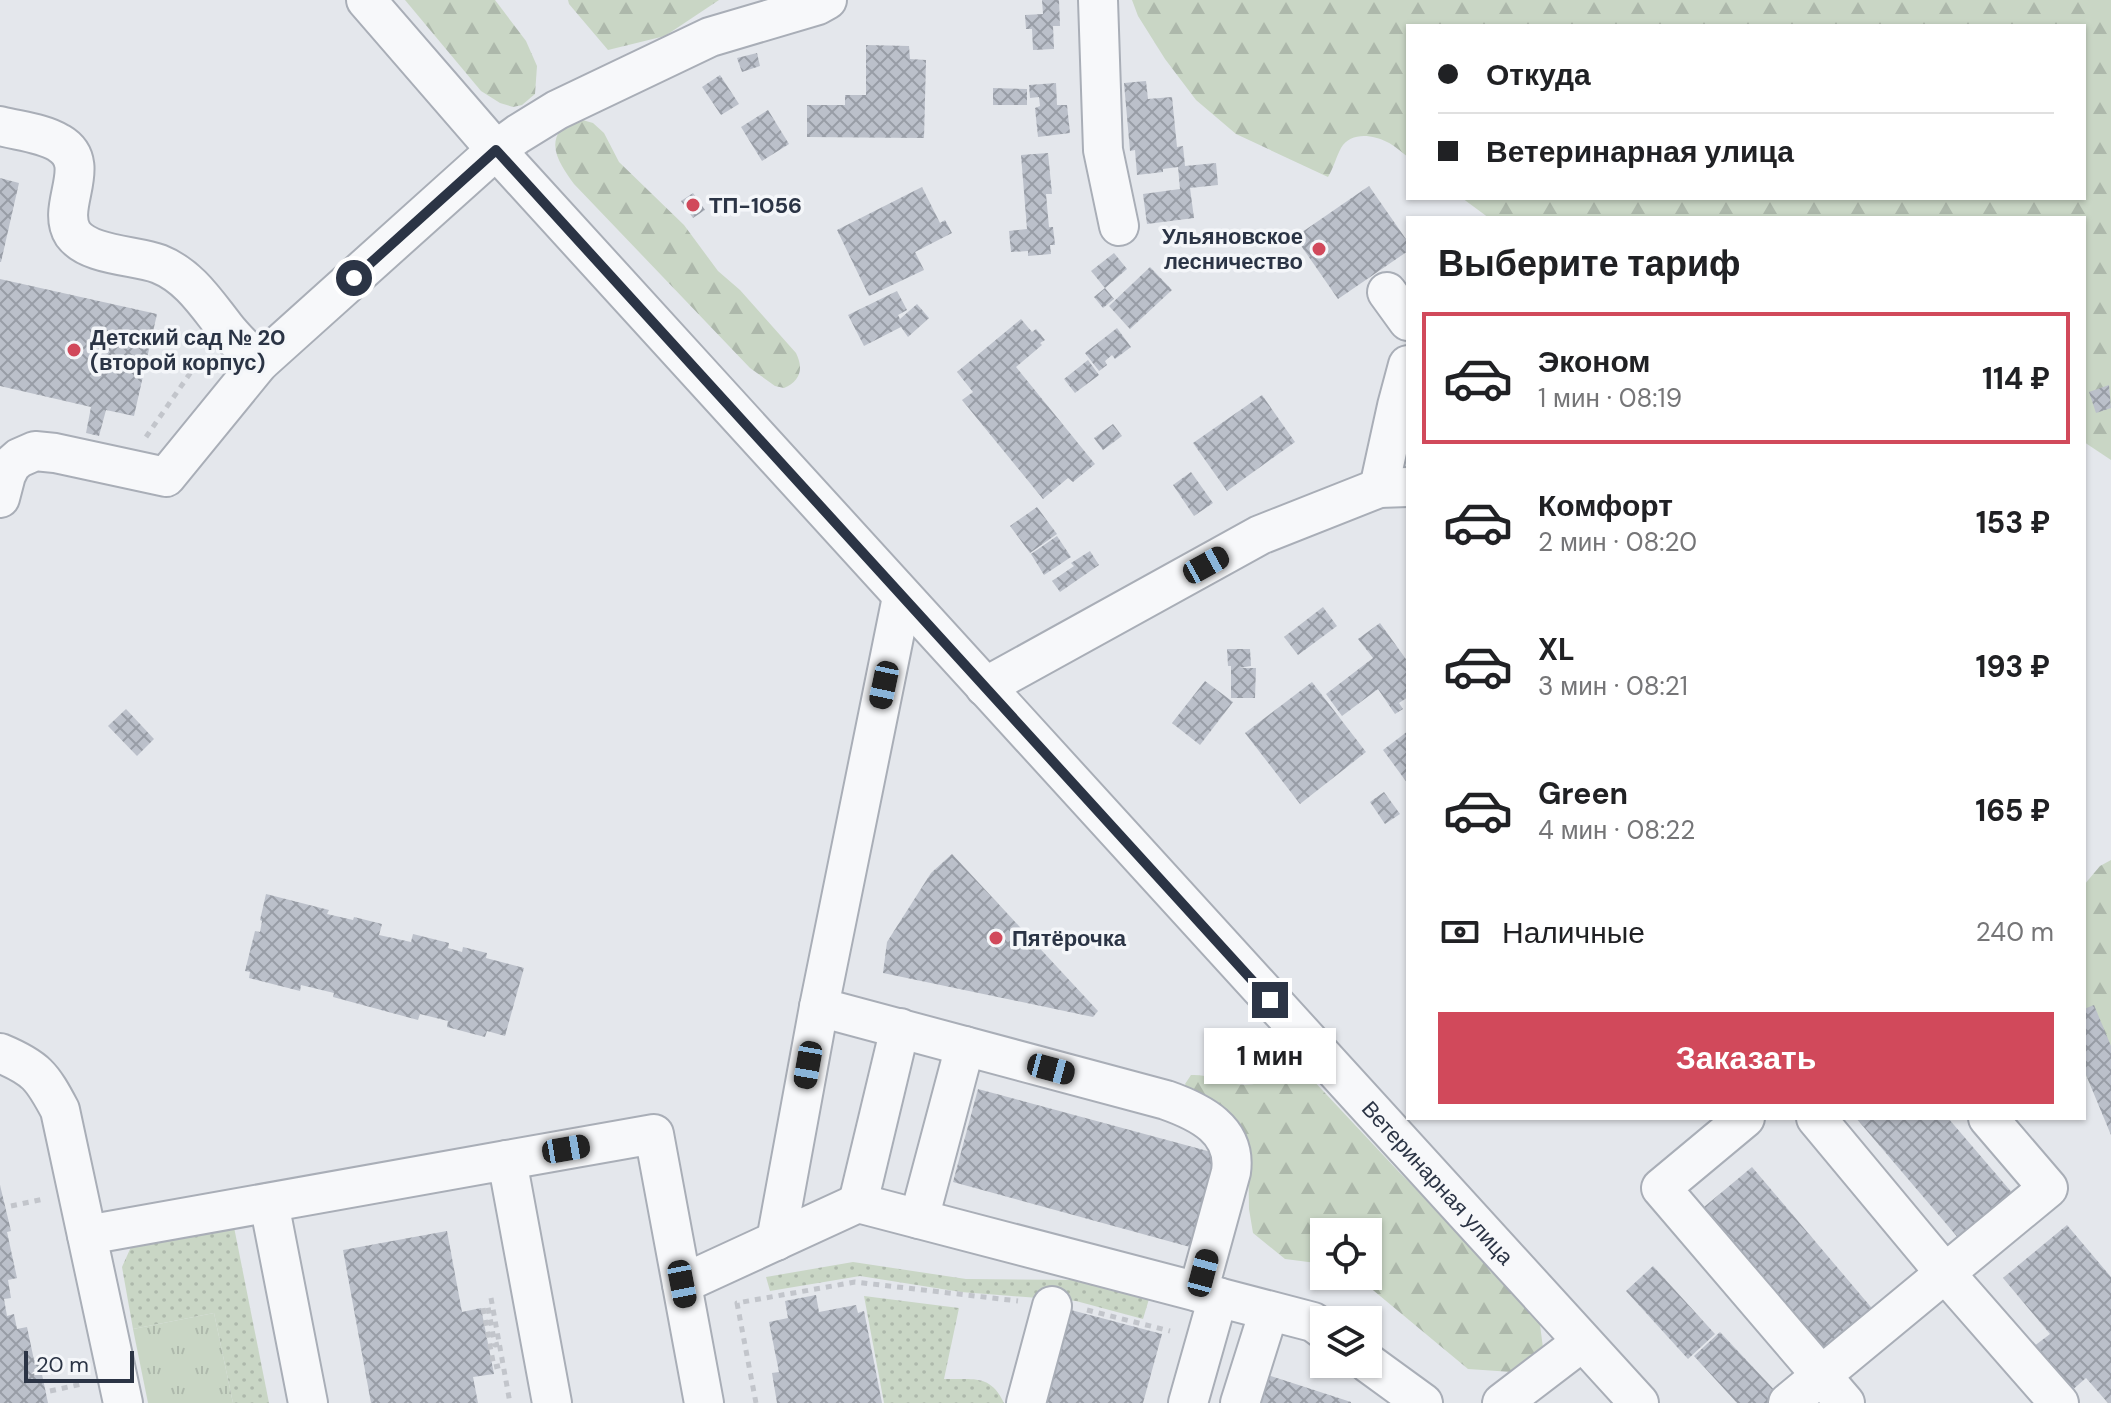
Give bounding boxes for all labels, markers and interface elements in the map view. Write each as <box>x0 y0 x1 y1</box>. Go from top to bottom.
text: Откуда <box>1486 55 1591 94</box>
text: Ветеринарная улица <box>1486 132 1794 171</box>
place label: ТП-1056 <box>709 191 802 220</box>
marker: ТП-1056 <box>684 196 702 214</box>
place label: Ульяновское лесничество <box>1162 222 1303 276</box>
marker: Ульяновское лесничество <box>1310 240 1328 258</box>
text: Выберите тариф <box>1438 240 1741 287</box>
route start <box>336 260 372 296</box>
place label: Детский сад № 20 (второй корпус) <box>90 323 286 377</box>
marker: Детский сад № 20 (второй корпус) <box>65 341 83 359</box>
icon: car <box>1442 342 1514 414</box>
text: Эконом <box>1538 342 1651 381</box>
text: 114 ₽ <box>1982 359 2050 398</box>
text: 1 мин · 08:19 <box>1538 381 1682 415</box>
icon: car <box>1442 486 1514 558</box>
text: Комфорт <box>1538 486 1673 525</box>
text: 153 ₽ <box>1976 503 2050 542</box>
text: 2 мин · 08:20 <box>1538 525 1697 559</box>
car <box>1179 543 1233 587</box>
icon: car <box>1442 630 1514 702</box>
text: XL <box>1538 630 1575 669</box>
text: 193 ₽ <box>1975 647 2050 686</box>
car <box>867 659 901 711</box>
text: 3 мин · 08:21 <box>1538 669 1688 703</box>
icon: car <box>1442 774 1514 846</box>
text: Green <box>1538 774 1628 813</box>
text: 165 ₽ <box>1975 791 2050 830</box>
text: 4 мин · 08:22 <box>1538 813 1695 847</box>
icon: cash <box>1438 910 1482 954</box>
text: Наличные <box>1502 913 1645 952</box>
text: 240 m <box>1976 915 2054 949</box>
place label: Пятёрочка <box>1012 924 1127 953</box>
marker: Пятёрочка <box>987 929 1005 947</box>
route end <box>1252 982 1288 1018</box>
button: Заказать <box>1438 1012 2054 1104</box>
callout: 1 мин <box>1204 1028 1336 1084</box>
car <box>792 1039 824 1091</box>
text: 1 мин <box>1237 1039 1303 1073</box>
car <box>1025 1051 1077 1087</box>
street label: Ветеринарная улица <box>1356 1094 1521 1271</box>
car <box>540 1133 592 1165</box>
map controls <box>1310 1218 1382 1378</box>
button: locate <box>1310 1218 1382 1290</box>
car <box>1185 1247 1221 1299</box>
car <box>666 1258 698 1310</box>
button: layers <box>1310 1306 1382 1378</box>
scale bar <box>24 1347 134 1383</box>
text: 20 m <box>36 1350 89 1379</box>

